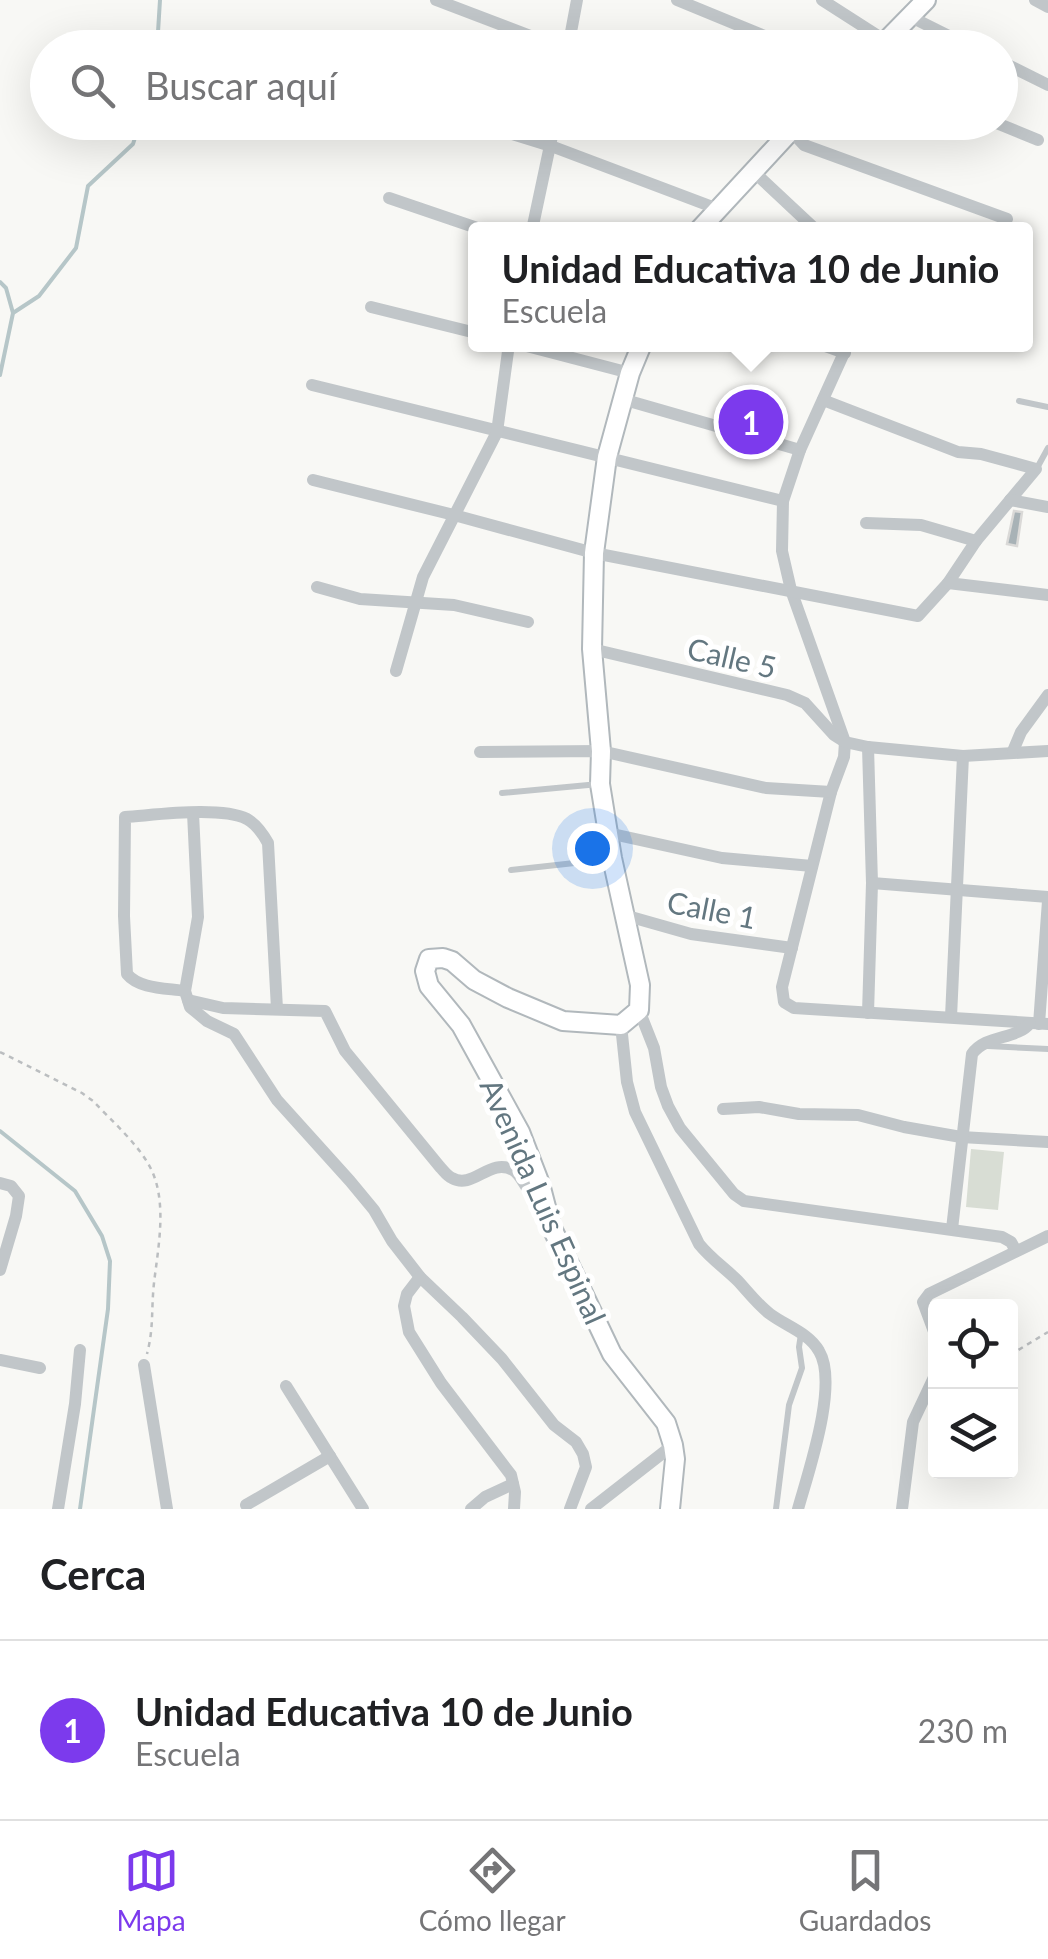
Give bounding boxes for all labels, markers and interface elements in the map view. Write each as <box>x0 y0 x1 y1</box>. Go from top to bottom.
search box <box>30 30 1018 140</box>
icon: search <box>65 58 120 113</box>
text: Buscar aquí <box>145 62 337 108</box>
popup <box>468 222 1033 352</box>
text: Unidad Educativa 10 de Junio <box>502 245 999 291</box>
text: Escuela <box>502 291 607 330</box>
pin: 1 <box>718 384 784 460</box>
street label: Calle 5 <box>684 629 780 685</box>
your location <box>567 823 618 874</box>
street label: Calle 1 <box>664 883 760 935</box>
street label: Avenida Luis Espinal <box>474 1072 614 1330</box>
map controls <box>928 1299 1018 1479</box>
button: locate <box>928 1299 1018 1389</box>
button: layers <box>928 1389 1018 1479</box>
text: Cerca <box>40 1549 146 1599</box>
text: Unidad Educativa 10 de Junio <box>135 1688 633 1734</box>
text: 1 <box>63 1711 82 1750</box>
text: 230 m <box>918 1711 1008 1750</box>
text: Escuela <box>135 1734 241 1773</box>
tab: Mapa <box>117 1843 186 1937</box>
tab: Cómo llegar <box>419 1843 566 1937</box>
tab: Guardados <box>799 1843 931 1937</box>

